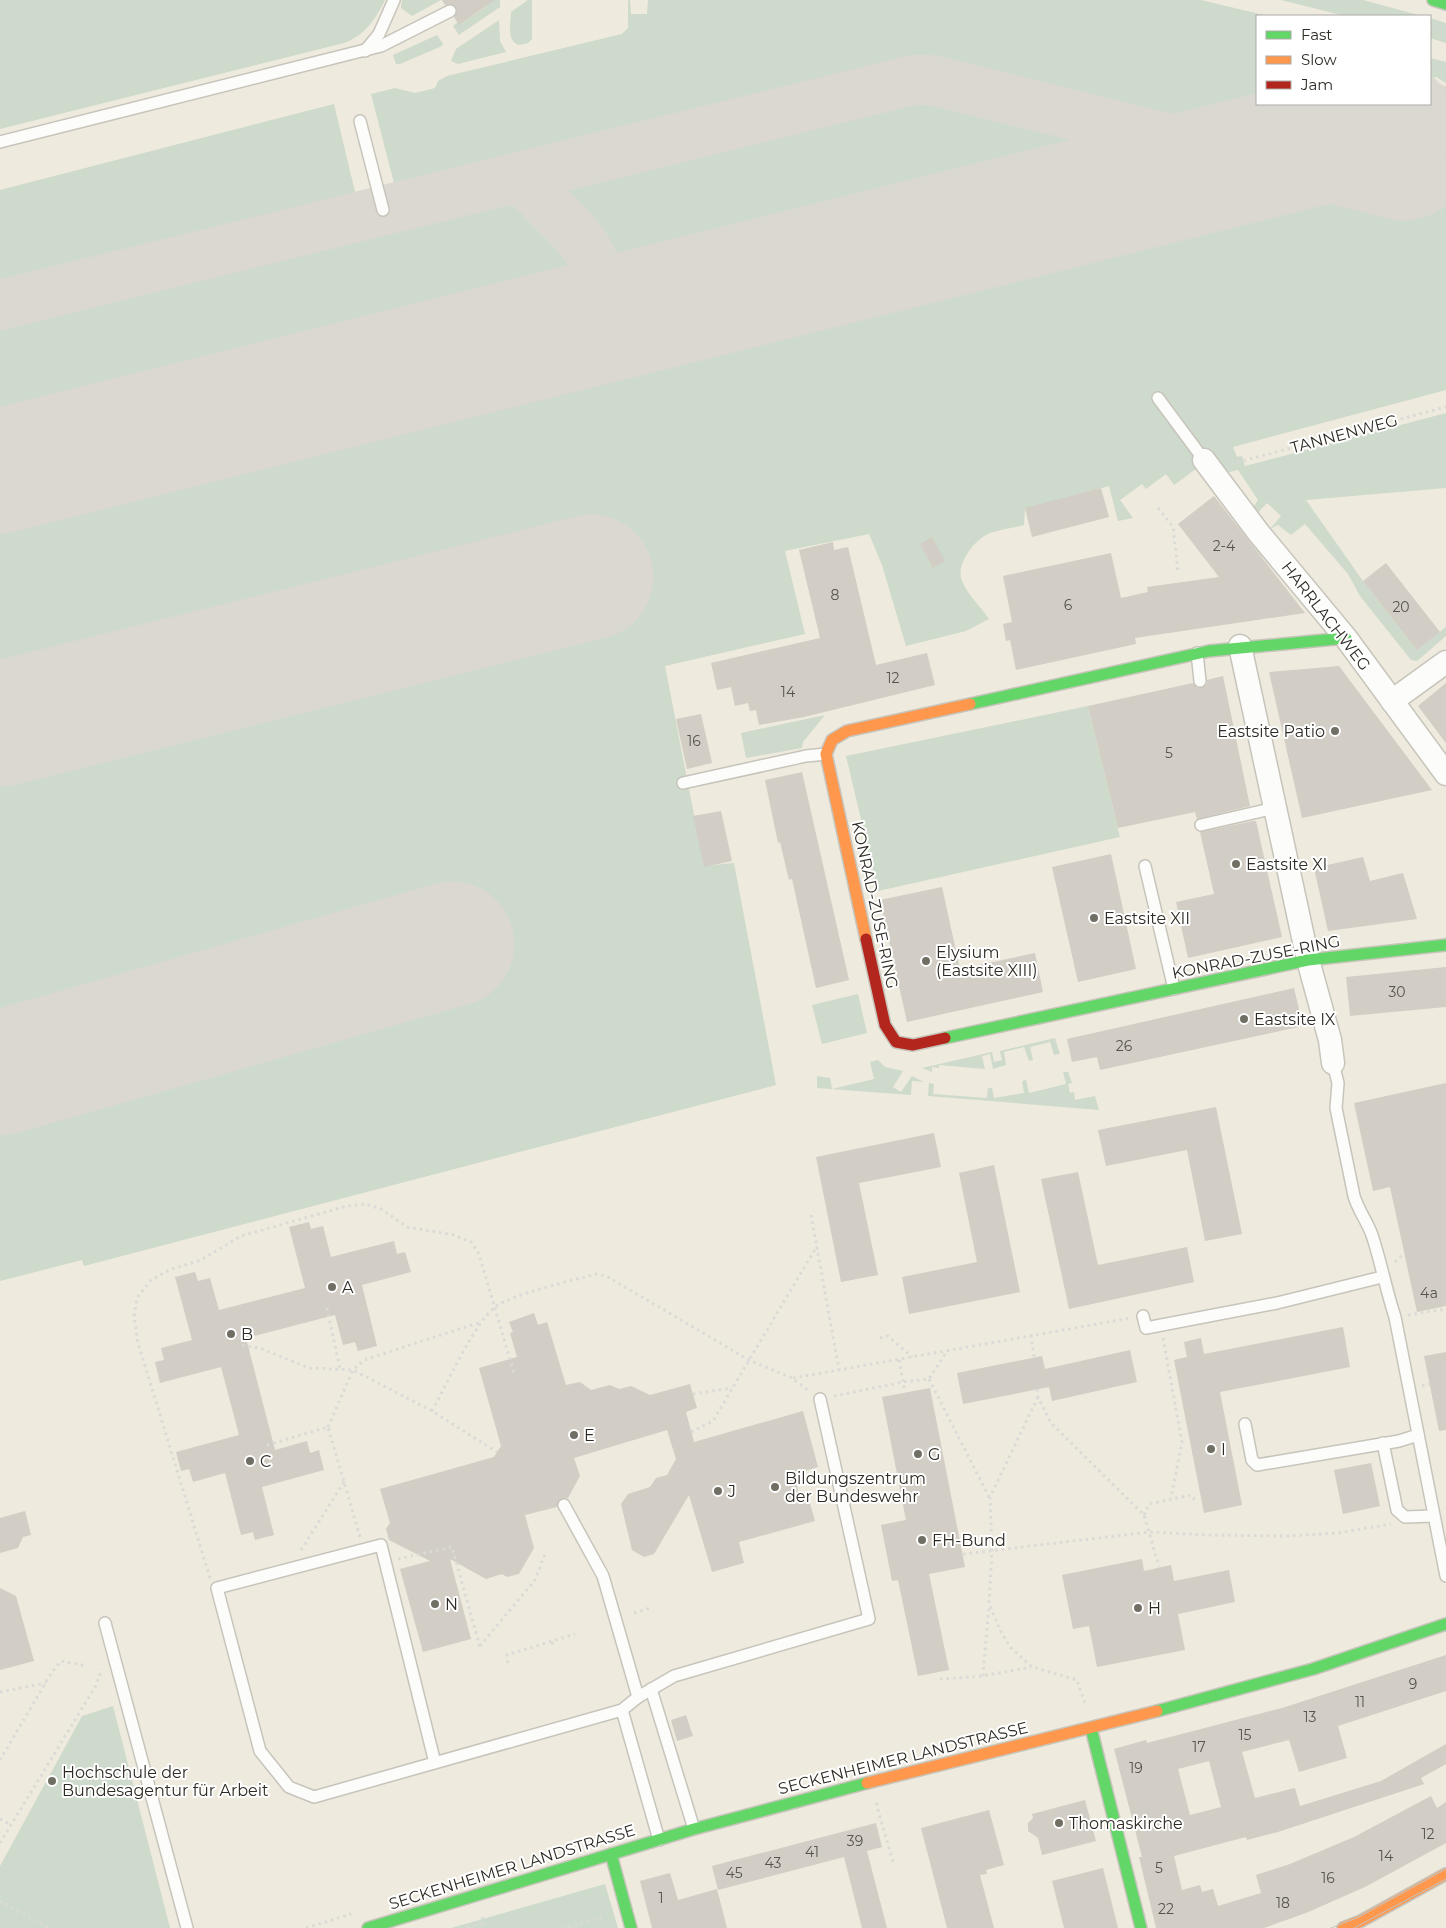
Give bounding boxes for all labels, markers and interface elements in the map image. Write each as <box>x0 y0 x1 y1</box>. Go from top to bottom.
legend <box>1256 15 1431 105</box>
text: Fast <box>1301 25 1332 44</box>
text: Slow <box>1301 50 1337 69</box>
text: Jam <box>1300 75 1333 94</box>
street label: TANNENWEG <box>1288 411 1400 457</box>
house number: 2-4 <box>1213 537 1236 555</box>
street label: HARRLACHWEG <box>1278 558 1374 674</box>
house number: 8 <box>831 586 840 604</box>
house number: 6 <box>1064 596 1073 614</box>
house number: 20 <box>1392 598 1410 616</box>
house number: 12 <box>886 669 900 687</box>
house number: 14 <box>781 683 796 701</box>
place label: Eastsite Patio <box>1217 722 1325 741</box>
marker: Eastsite Patio <box>1329 725 1341 737</box>
house number: 16 <box>687 732 701 750</box>
house number: 5 <box>1165 744 1173 762</box>
street label: KONRAD-ZUSE-RING <box>848 819 902 991</box>
place label: Eastsite XI <box>1246 855 1327 874</box>
marker: Eastsite XI <box>1230 858 1242 870</box>
place label: Eastsite XII <box>1104 909 1190 928</box>
marker: Eastsite XII <box>1088 912 1100 924</box>
street label: KONRAD-ZUSE-RING <box>1170 931 1342 983</box>
place label: Elysium (Eastsite XIII) <box>936 943 1038 980</box>
marker: Elysium (Eastsite XIII) <box>920 955 932 967</box>
house number: 30 <box>1388 983 1406 1001</box>
place label: Eastsite IX <box>1254 1010 1336 1029</box>
marker: Eastsite IX <box>1238 1013 1250 1025</box>
house number: 26 <box>1116 1037 1133 1055</box>
place label: A <box>342 1278 354 1297</box>
marker: A <box>326 1281 338 1293</box>
house number: 4a <box>1420 1284 1438 1302</box>
place label: B <box>241 1325 253 1344</box>
marker: B <box>225 1328 237 1340</box>
place label: E <box>584 1426 595 1445</box>
marker: E <box>568 1429 580 1441</box>
place label: I <box>1221 1440 1226 1459</box>
marker: I <box>1205 1443 1217 1455</box>
place label: G <box>928 1445 940 1464</box>
marker: G <box>912 1448 924 1460</box>
place label: C <box>260 1452 271 1471</box>
marker: C <box>244 1455 256 1467</box>
place label: Bildungszentrum der Bundeswehr <box>785 1469 926 1506</box>
marker: Bildungszentrum der Bundeswehr <box>769 1481 781 1493</box>
place label: J <box>727 1482 736 1501</box>
marker: J <box>712 1485 724 1497</box>
place label: FH-Bund <box>932 1531 1006 1550</box>
marker: FH-Bund <box>916 1534 928 1546</box>
place label: N <box>445 1595 458 1614</box>
marker: N <box>429 1598 441 1610</box>
place label: H <box>1148 1599 1161 1618</box>
marker: H <box>1132 1602 1144 1614</box>
house number: 9 <box>1409 1675 1417 1693</box>
house number: 11 <box>1355 1693 1365 1711</box>
house number: 13 <box>1304 1708 1317 1726</box>
street label: SECKENHEIMER LANDSTRASSE <box>776 1718 1030 1798</box>
house number: 15 <box>1239 1726 1252 1744</box>
house number: 17 <box>1192 1738 1206 1756</box>
house number: 19 <box>1129 1759 1143 1777</box>
place label: Hochschule der Bundesagentur für Arbeit <box>62 1763 269 1800</box>
marker: Hochschule der Bundesagentur für Arbeit <box>46 1775 58 1787</box>
place label: Thomaskirche <box>1069 1814 1183 1833</box>
marker: Thomaskirche <box>1053 1817 1065 1829</box>
street label: SECKENHEIMER LANDSTRASSE <box>387 1820 637 1914</box>
house number: 12 <box>1421 1825 1435 1843</box>
house number: 39 <box>847 1832 863 1850</box>
house number: 41 <box>805 1843 819 1861</box>
house number: 14 <box>1379 1847 1394 1865</box>
house number: 43 <box>765 1854 782 1872</box>
house number: 5 <box>1155 1859 1163 1877</box>
house number: 45 <box>725 1864 743 1882</box>
house number: 16 <box>1321 1869 1335 1887</box>
house number: 1 <box>658 1889 664 1907</box>
house number: 18 <box>1276 1894 1290 1912</box>
house number: 22 <box>1158 1900 1174 1918</box>

